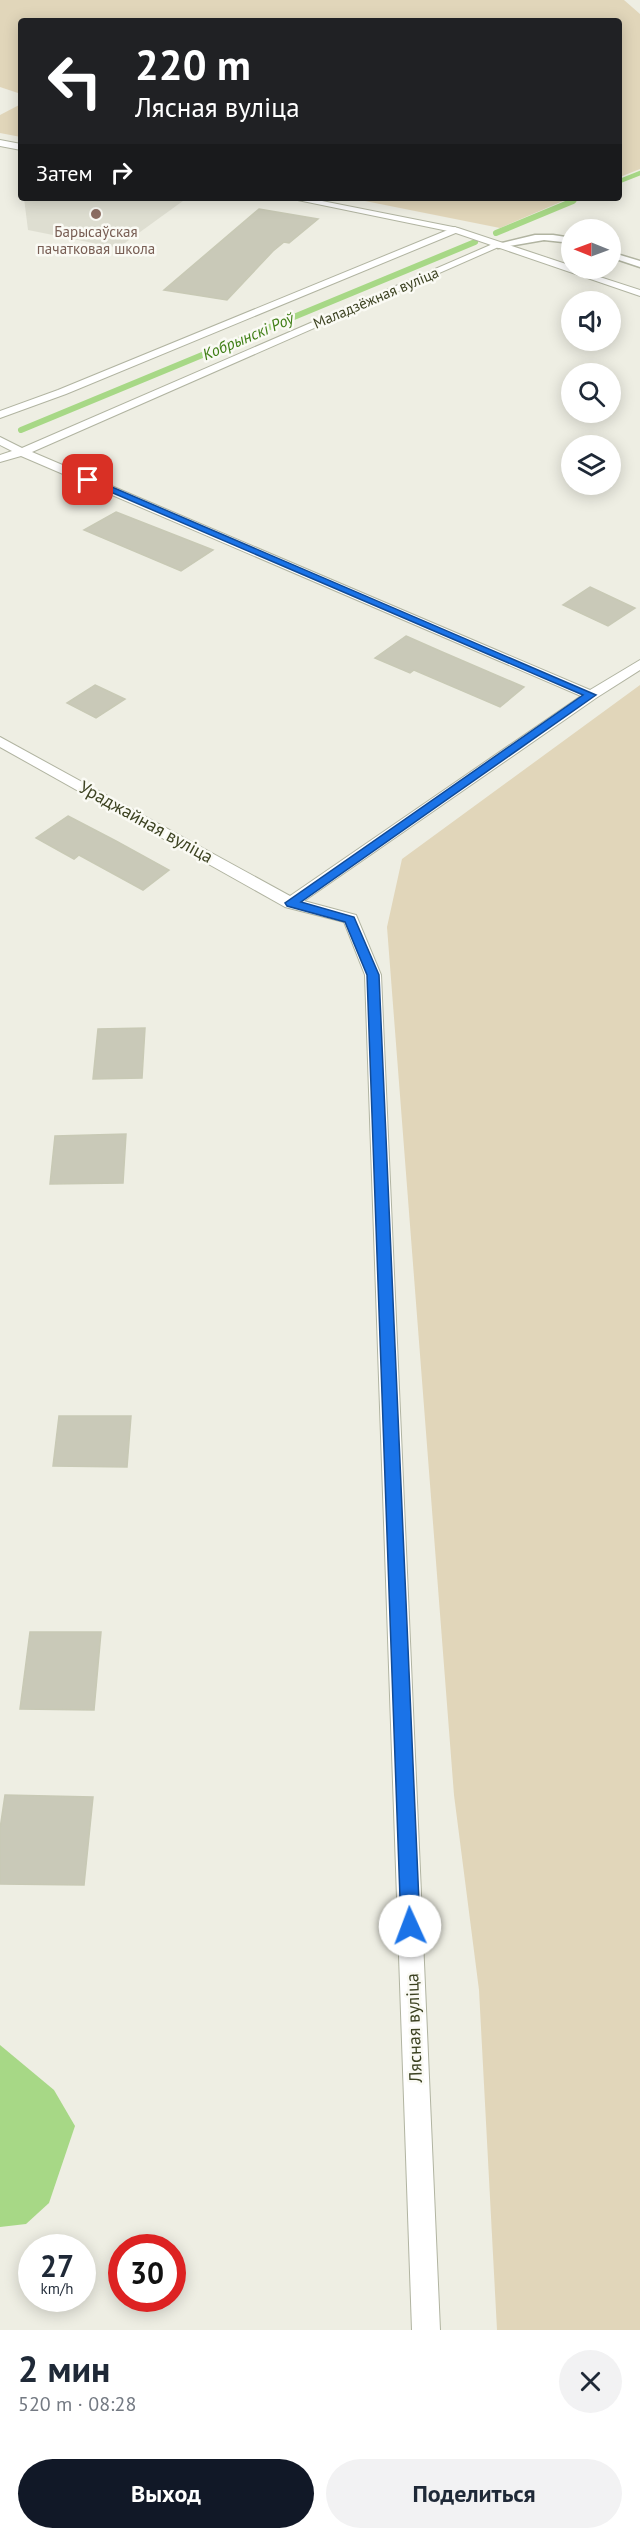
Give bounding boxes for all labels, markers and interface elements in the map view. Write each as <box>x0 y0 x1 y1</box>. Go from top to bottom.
text: 220 m <box>135 37 251 92</box>
icon: left <box>36 42 114 120</box>
text: Лясная вуліца <box>135 90 300 124</box>
icon: right <box>105 156 138 189</box>
text: Затем <box>36 159 93 187</box>
marker: Барысаўская пачатковая школа <box>89 207 103 221</box>
north arrow <box>561 219 621 279</box>
map controls <box>561 219 621 495</box>
place label: Барысаўская пачатковая школа <box>37 222 155 258</box>
street label: Маладзёжная вуліца <box>310 262 441 333</box>
button: sound <box>561 291 621 351</box>
water label: Кобрынскі Роў <box>199 307 298 364</box>
button: search <box>561 363 621 423</box>
button: layers <box>561 435 621 495</box>
pin <box>62 454 113 505</box>
icon: arrive <box>71 463 104 496</box>
street label: Ураджайная вуліца <box>75 775 217 868</box>
position arrow <box>378 1894 442 1958</box>
street label: Лясная вуліца <box>400 1973 427 2084</box>
speed limit sign: 30 <box>108 2234 186 2312</box>
text: 27 <box>40 2246 74 2285</box>
text: km/h <box>41 2279 73 2298</box>
text: 2 мин <box>18 2345 110 2392</box>
button: close <box>559 2350 622 2413</box>
text: 520 m · 08:28 <box>18 2391 136 2417</box>
button: Выход <box>18 2459 314 2528</box>
button: Поделиться <box>326 2459 622 2528</box>

